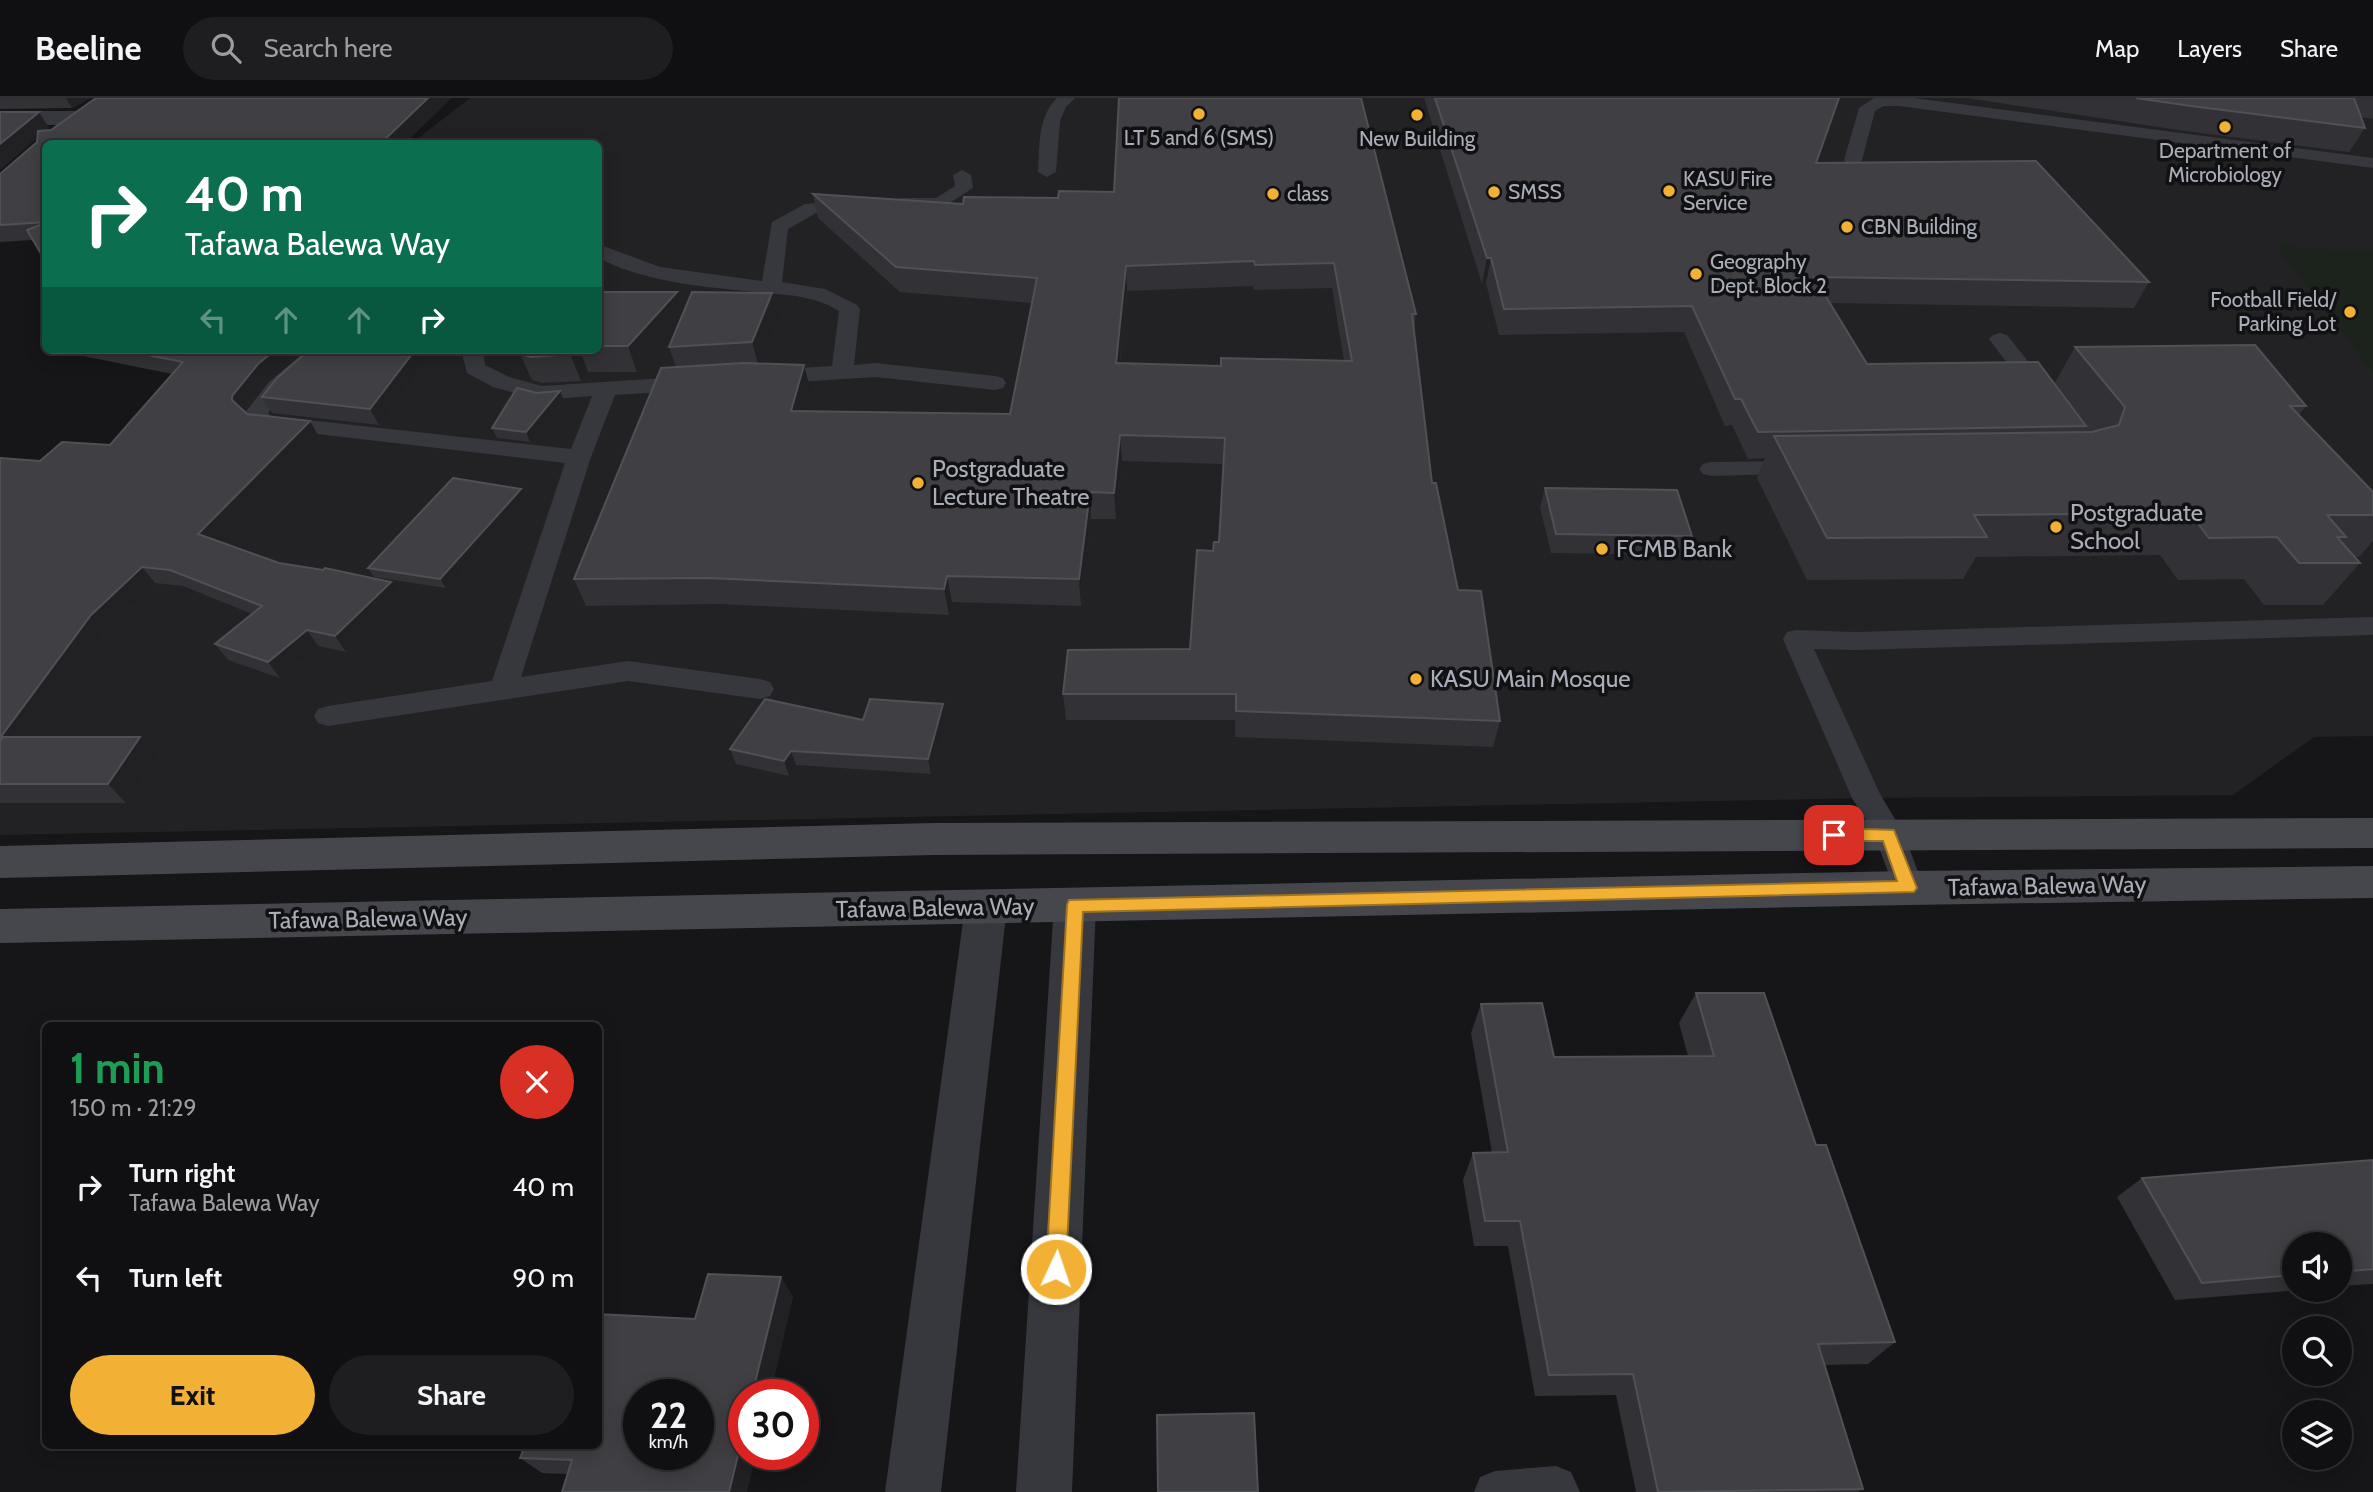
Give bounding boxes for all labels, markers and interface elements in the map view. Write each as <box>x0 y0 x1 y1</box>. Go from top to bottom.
search box <box>183 17 673 80</box>
text: Beeline <box>35 28 141 68</box>
icon: search <box>207 29 245 67</box>
text: Search here <box>263 32 393 64</box>
text: Map <box>2095 34 2139 63</box>
text: Layers <box>2177 34 2242 63</box>
text: Share <box>2280 34 2338 63</box>
marker: LT 5 and 6 (SMS) <box>1191 106 1207 122</box>
marker: New Building <box>1409 107 1425 123</box>
marker: Department of Microbiology <box>2217 119 2233 135</box>
place label: LT 5 and 6 (SMS) <box>1124 125 1274 150</box>
place label: New Building <box>1359 126 1476 151</box>
place label: Department of Microbiology <box>2159 138 2291 187</box>
text: 40 m <box>185 164 304 223</box>
place label: KASU Fire Service <box>1683 166 1773 215</box>
icon: right <box>70 168 161 259</box>
place label: SMSS <box>1508 179 1562 204</box>
place label: class <box>1287 181 1329 206</box>
marker: KASU Fire Service <box>1661 183 1677 199</box>
marker: SMSS <box>1486 184 1502 200</box>
marker: class <box>1265 186 1281 202</box>
place label: CBN Building <box>1861 214 1978 239</box>
marker: CBN Building <box>1839 219 1855 235</box>
text: Tafawa Balewa Way <box>185 224 450 263</box>
place label: Geography Dept. Block 2 <box>1710 249 1827 298</box>
marker: Geography Dept. Block 2 <box>1688 266 1704 282</box>
place label: Football Field/ Parking Lot <box>2210 287 2337 336</box>
icon: left <box>194 301 232 339</box>
icon: ahead <box>267 301 305 339</box>
icon: ahead <box>340 301 378 339</box>
icon: right <box>413 301 451 339</box>
marker: Football Field/ Parking Lot <box>2342 304 2358 320</box>
place label: Postgraduate Lecture Theatre <box>932 454 1089 511</box>
marker: Postgraduate Lecture Theatre <box>910 475 926 491</box>
place label: Postgraduate School <box>2070 498 2203 555</box>
marker: Postgraduate School <box>2048 519 2064 535</box>
place label: FCMB Bank <box>1616 534 1733 563</box>
marker: FCMB Bank <box>1594 541 1610 557</box>
place label: KASU Main Mosque <box>1430 664 1631 693</box>
marker: KASU Main Mosque <box>1408 671 1424 687</box>
pin <box>1804 805 1864 865</box>
icon: arrive <box>1815 816 1853 854</box>
street label: Tafawa Balewa Way <box>1947 869 2147 902</box>
street label: Tafawa Balewa Way <box>835 891 1035 924</box>
street label: Tafawa Balewa Way <box>268 902 468 935</box>
text: 1 min <box>70 1042 165 1094</box>
button: close <box>500 1045 574 1119</box>
text: 150 m · 21:29 <box>70 1094 197 1122</box>
text: Turn right <box>129 1157 235 1189</box>
icon: right <box>70 1168 108 1206</box>
text: 40 m <box>512 1171 574 1203</box>
text: Tafawa Balewa Way <box>129 1189 320 1217</box>
position arrow <box>1019 1232 1093 1306</box>
map controls <box>2282 1232 2352 1470</box>
button: sound <box>2282 1232 2352 1302</box>
icon: left <box>70 1259 108 1297</box>
text: Turn left <box>129 1262 222 1294</box>
text: 90 m <box>512 1262 574 1294</box>
button: search <box>2282 1316 2352 1386</box>
button: Exit <box>70 1355 315 1435</box>
button: Share <box>329 1355 574 1435</box>
speed limit sign: 30 <box>728 1379 819 1470</box>
text: 22 <box>650 1394 687 1437</box>
button: layers <box>2282 1400 2352 1470</box>
text: km/h <box>649 1431 688 1453</box>

